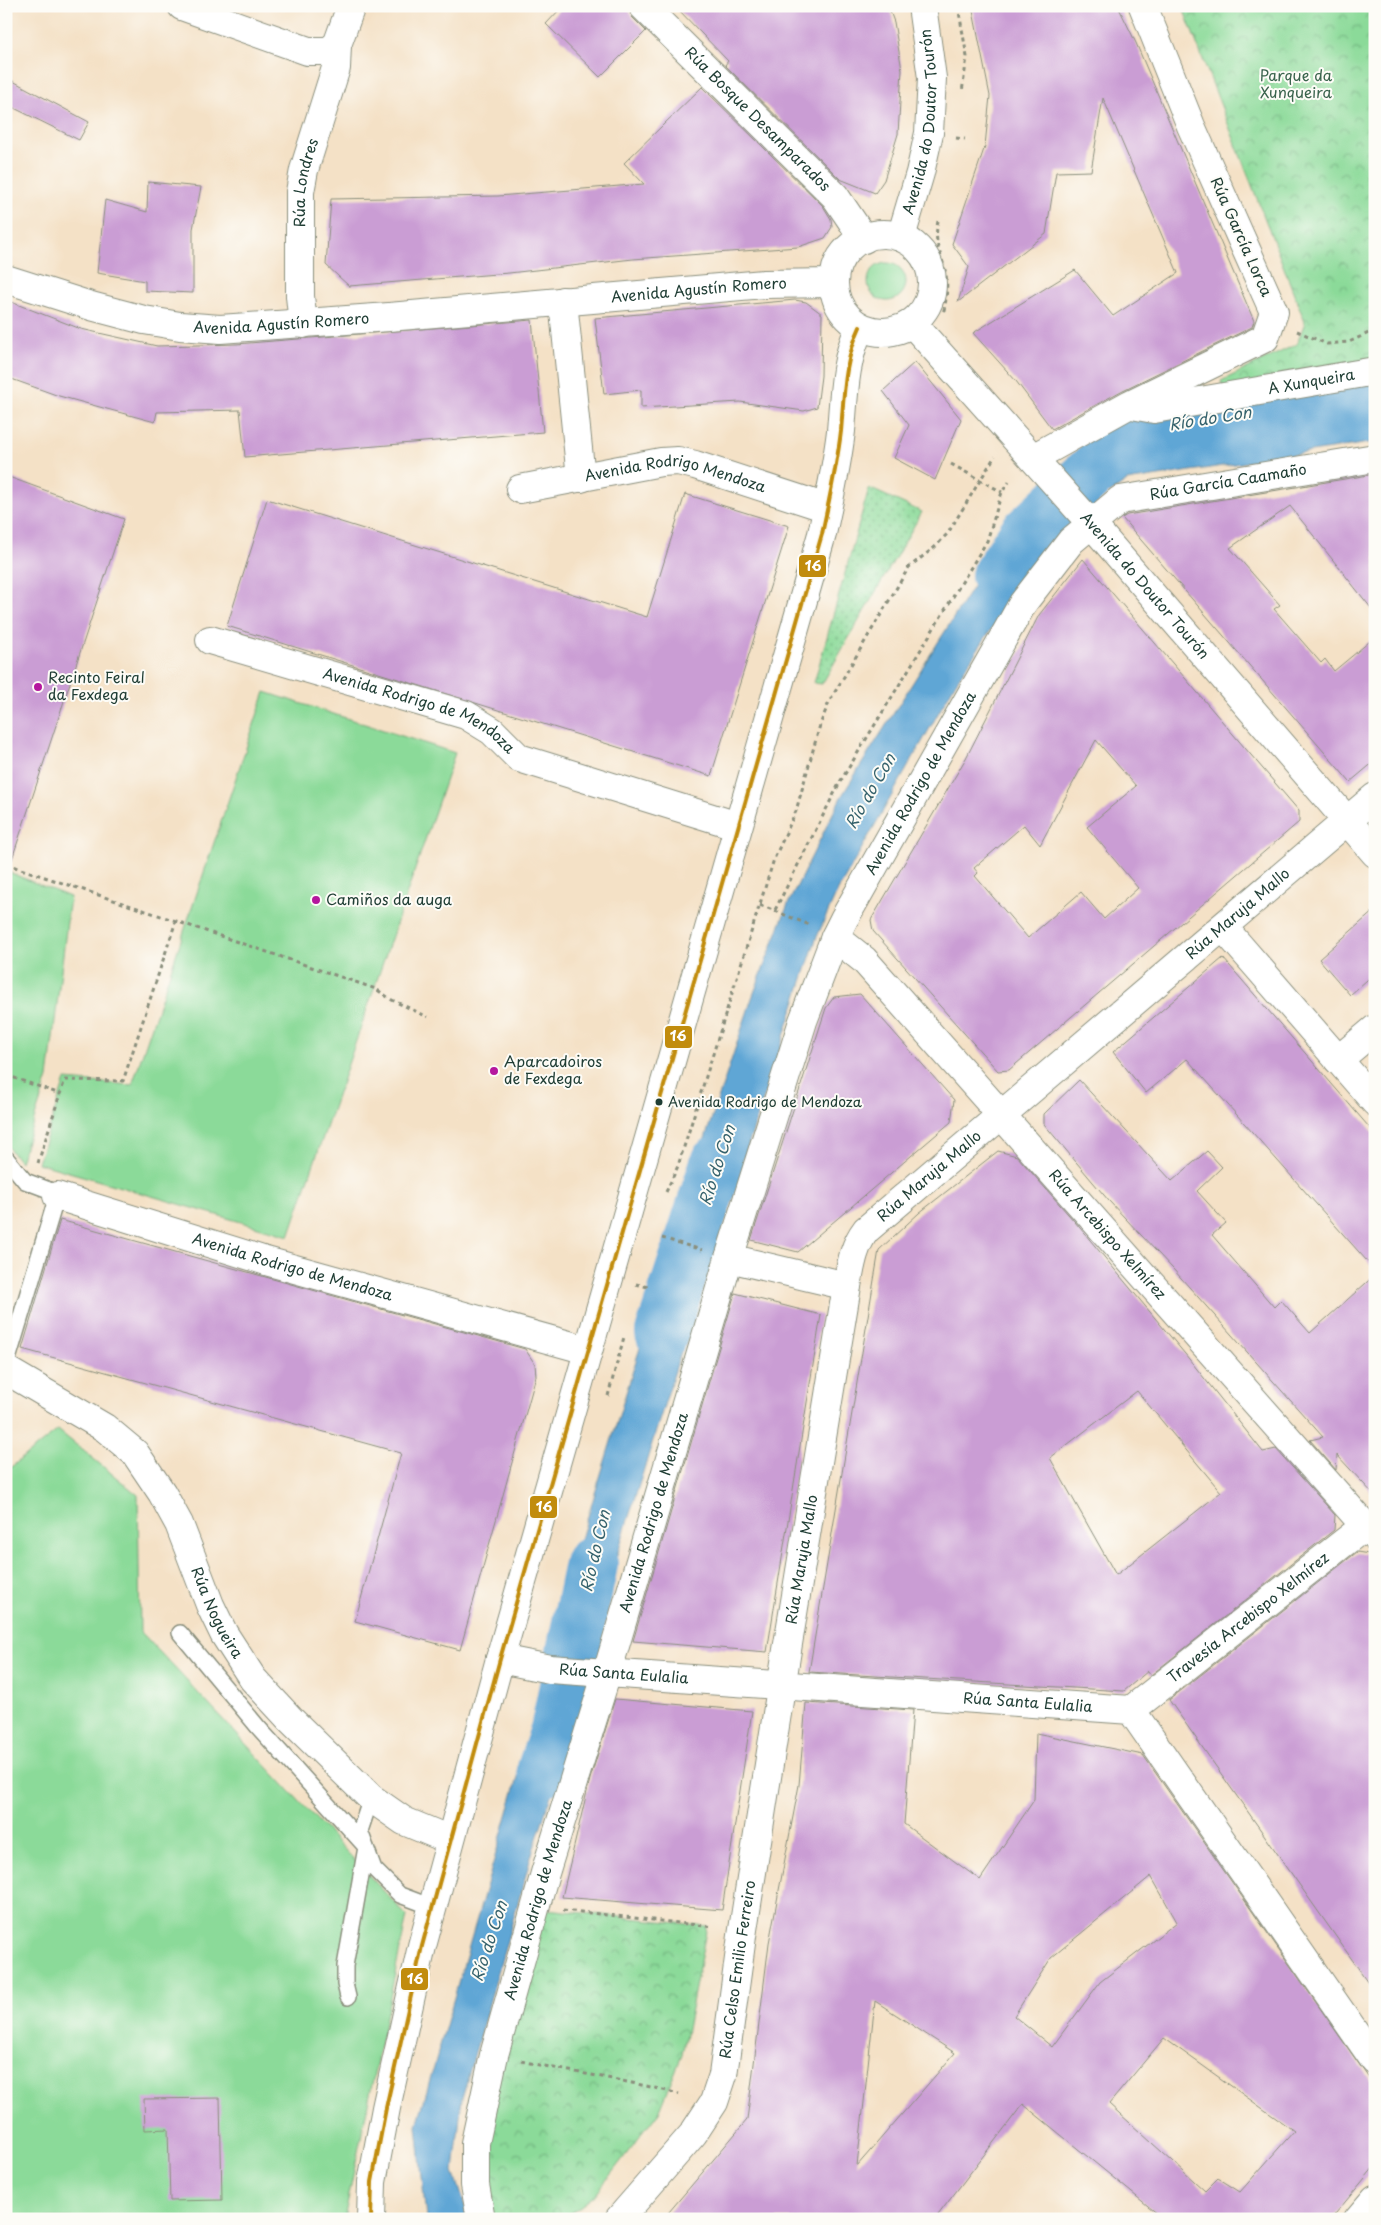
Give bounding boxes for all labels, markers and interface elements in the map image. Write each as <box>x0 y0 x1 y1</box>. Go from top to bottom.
street label: Avenida do Doutor Tourón <box>895 28 942 217</box>
street label: Rúa Bosque Desamparados <box>680 41 837 196</box>
park label: Parque da Xunqueira <box>1260 63 1333 103</box>
street label: Rúa Londres <box>287 135 323 227</box>
street label: Rúa García Lorca <box>1206 173 1279 300</box>
street label: Avenida Agustín Romero <box>610 271 787 307</box>
street label: Avenida Agustín Romero <box>193 305 370 339</box>
street label: A Xunqueira <box>1266 362 1357 399</box>
water label: Río do Con <box>1167 398 1254 435</box>
street label: Avenida Rodrigo Mendoza <box>582 448 769 497</box>
street label: Rúa García Caamaño <box>1148 456 1308 505</box>
street label: Avenida do Doutor Tourón <box>1076 506 1216 663</box>
line badge: 16 <box>798 554 827 578</box>
text: 16 <box>805 555 821 576</box>
street label: Avenida Rodrigo de Mendoza <box>321 661 522 758</box>
place label: Recinto Feiral da Fexdega <box>48 665 145 705</box>
marker: Recinto Feiral da Fexdega <box>32 681 44 693</box>
street label: Avenida Rodrigo de Mendoza <box>858 686 981 878</box>
water label: Río do Con <box>838 747 901 832</box>
street label: Rúa Maruja Mallo <box>1179 861 1294 964</box>
place label: Camiños da auga <box>326 887 452 910</box>
marker: Camiños da auga <box>310 894 322 906</box>
line badge: 16 <box>664 1025 693 1049</box>
text: 16 <box>670 1025 686 1046</box>
place label: Aparcadoiros de Fexdega <box>504 1049 602 1089</box>
marker: Aparcadoiros de Fexdega <box>488 1065 500 1077</box>
place label: Avenida Rodrigo de Mendoza <box>668 1091 863 1112</box>
marker: Avenida Rodrigo de Mendoza <box>654 1097 664 1107</box>
water label: Río do Con <box>692 1120 741 1208</box>
street label: Rúa Maruja Mallo <box>871 1124 986 1226</box>
street label: Rúa Arcebispo Xelmírez <box>1044 1163 1173 1304</box>
street label: Avenida Rodrigo de Mendoza <box>190 1226 396 1306</box>
street label: Avenida Rodrigo de Mendoza <box>612 1409 693 1615</box>
street label: Rúa Maruja Mallo <box>778 1493 822 1626</box>
line badge: 16 <box>529 1495 558 1519</box>
text: 16 <box>536 1496 552 1517</box>
water label: Río do Con <box>573 1506 615 1594</box>
street label: Travesía Arcebispo Xelmírez <box>1161 1546 1333 1688</box>
street label: Rúa Nogueira <box>186 1563 250 1663</box>
street label: Rúa Santa Eulalia <box>558 1657 690 1689</box>
street label: Rúa Santa Eulalia <box>962 1685 1094 1717</box>
street label: Avenida Rodrigo de Mendoza <box>497 1796 577 2002</box>
street label: Rúa Celso Emilio Ferreiro <box>712 1879 761 2060</box>
water label: Río do Con <box>464 1896 513 1984</box>
line badge: 16 <box>400 1967 429 1991</box>
text: 16 <box>407 1968 423 1989</box>

